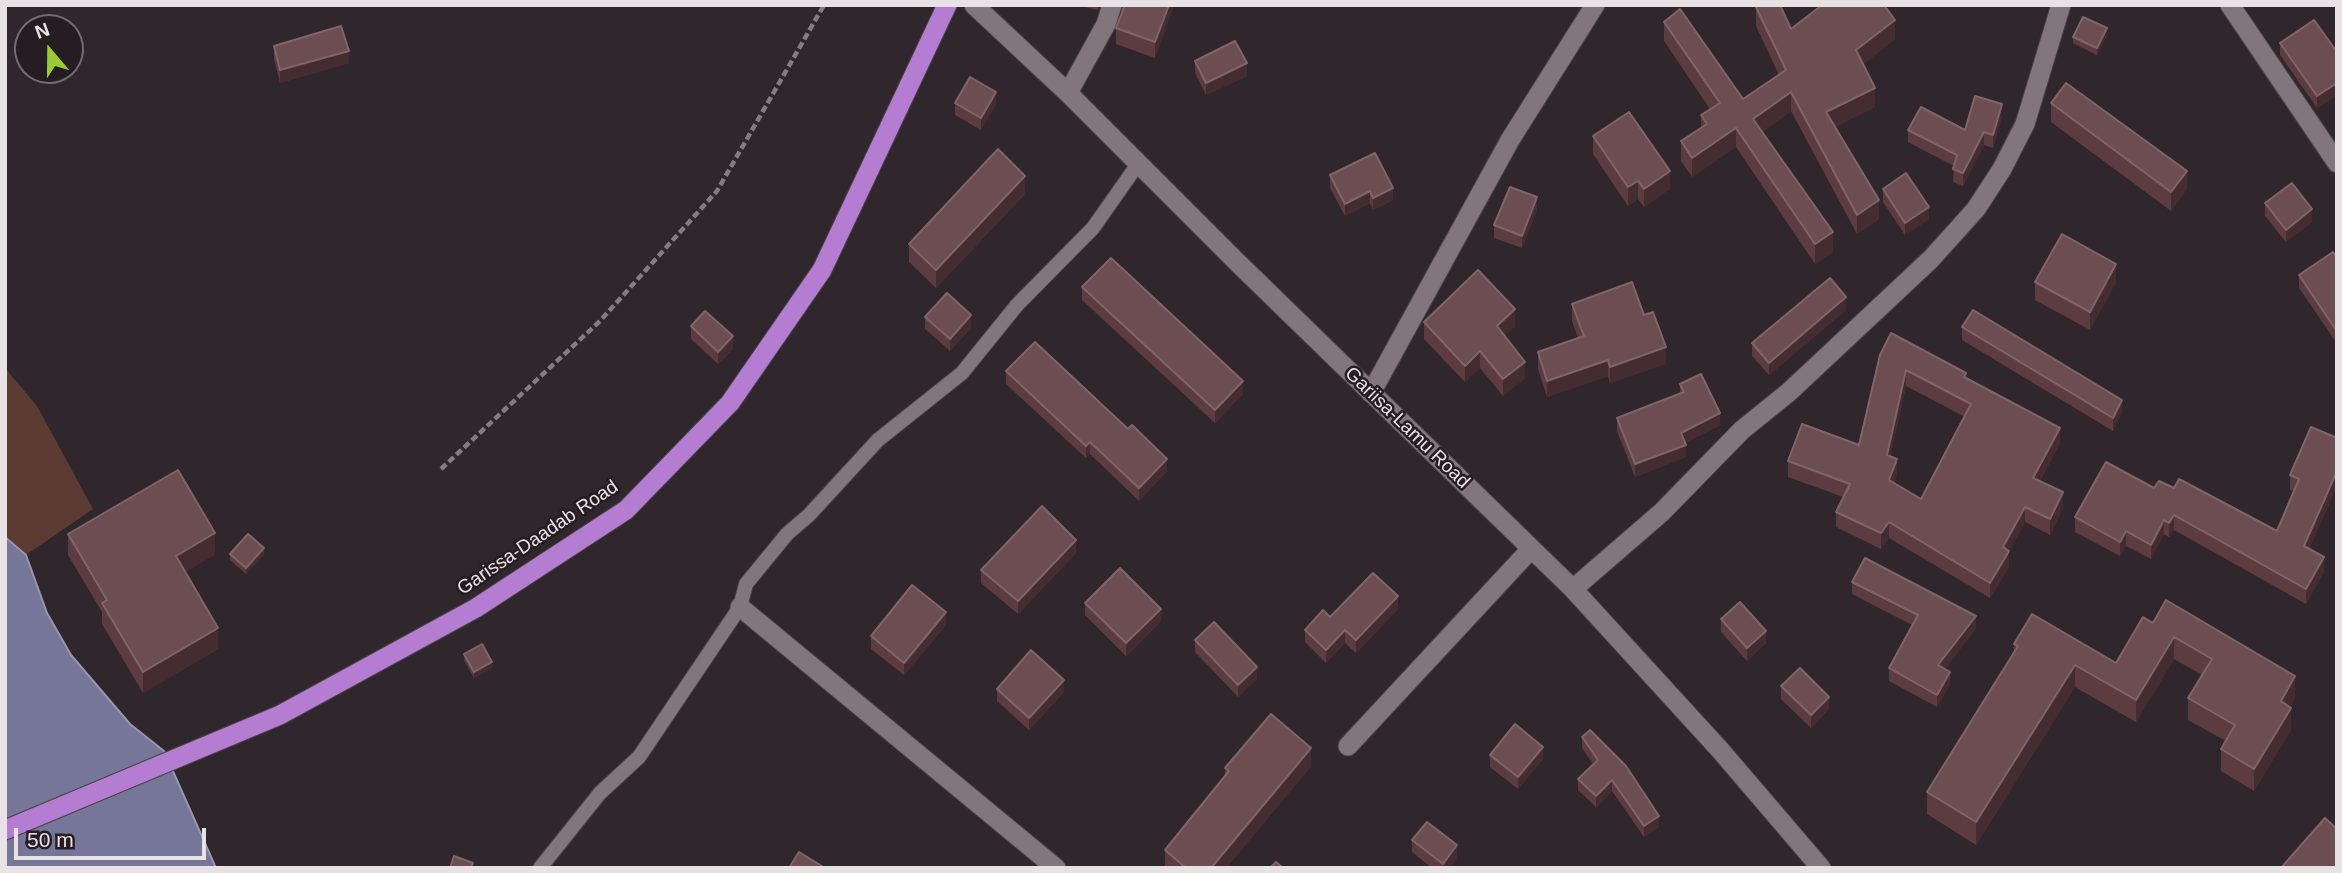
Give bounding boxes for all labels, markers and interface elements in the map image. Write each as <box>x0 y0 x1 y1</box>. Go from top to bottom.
north arrow <box>14 14 84 84</box>
text: N <box>32 18 52 43</box>
street label: Gariisa-Lamu Road <box>1340 363 1474 493</box>
street label: Garissa-Daadab Road <box>453 476 623 600</box>
scale bar <box>18 814 210 858</box>
text: 50 m <box>27 828 74 851</box>

